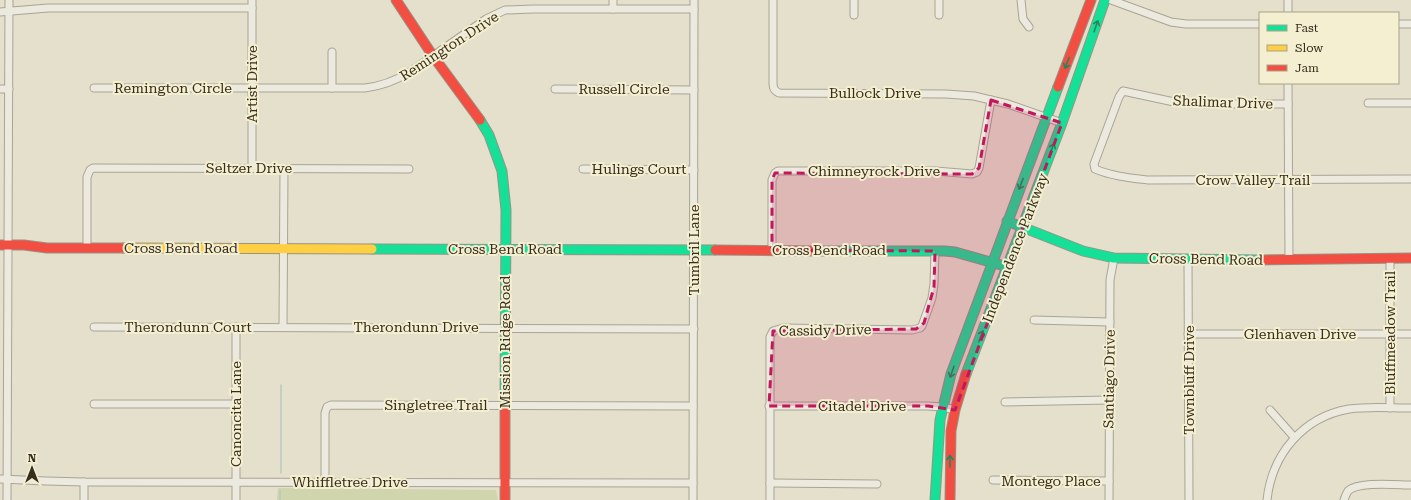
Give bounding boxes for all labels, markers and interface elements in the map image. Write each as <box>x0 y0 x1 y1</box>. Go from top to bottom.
street label: Remington Drive <box>397 8 502 84</box>
legend <box>1259 12 1399 84</box>
one-way arrow <box>1092 21 1100 33</box>
text: Fast <box>1295 21 1319 35</box>
text: Slow <box>1295 41 1323 55</box>
street label: Artist Drive <box>244 45 260 123</box>
one-way arrow <box>1062 56 1070 68</box>
text: Jam <box>1295 61 1319 75</box>
street label: Remington Circle <box>114 80 232 96</box>
street label: Russell Circle <box>578 81 670 97</box>
street label: Bullock Drive <box>829 85 921 101</box>
street label: Shalimar Drive <box>1173 92 1274 112</box>
one-way arrow <box>1048 143 1056 155</box>
street label: Seltzer Drive <box>206 160 292 176</box>
street label: Hulings Court <box>592 161 686 177</box>
street label: Chimneyrock Drive <box>808 163 940 179</box>
street label: Independence Parkway <box>979 170 1051 325</box>
street label: Crow Valley Trail <box>1196 172 1311 188</box>
one-way arrow <box>1017 178 1025 190</box>
street label: Tumbril Lane <box>686 204 702 295</box>
street label: Cross Bend Road <box>124 240 238 256</box>
street label: Cross Bend Road <box>448 241 562 257</box>
street label: Cross Bend Road <box>772 242 886 258</box>
street label: Cross Bend Road <box>1149 250 1263 268</box>
street label: Bluffmeadow Trail <box>1382 270 1398 395</box>
street label: Mission Ridge Road <box>497 275 513 409</box>
street label: Therondunn Court <box>124 319 252 335</box>
street label: Therondunn Drive <box>353 319 479 335</box>
street label: Cassidy Drive <box>779 321 872 339</box>
street label: Townbluff Drive <box>1181 325 1197 435</box>
street label: Glenhaven Drive <box>1244 326 1357 342</box>
street label: Santiago Drive <box>1100 329 1118 429</box>
one-way arrow <box>978 330 986 342</box>
street label: Canoncita Lane <box>228 361 244 467</box>
one-way arrow <box>948 366 956 378</box>
street label: Singletree Trail <box>384 397 488 413</box>
street label: Citadel Drive <box>818 398 906 414</box>
north arrow <box>12 448 52 488</box>
text: N <box>28 452 37 465</box>
one-way arrow <box>946 455 954 468</box>
street label: Montego Place <box>1001 473 1101 489</box>
street label: Whiffletree Drive <box>292 474 408 490</box>

